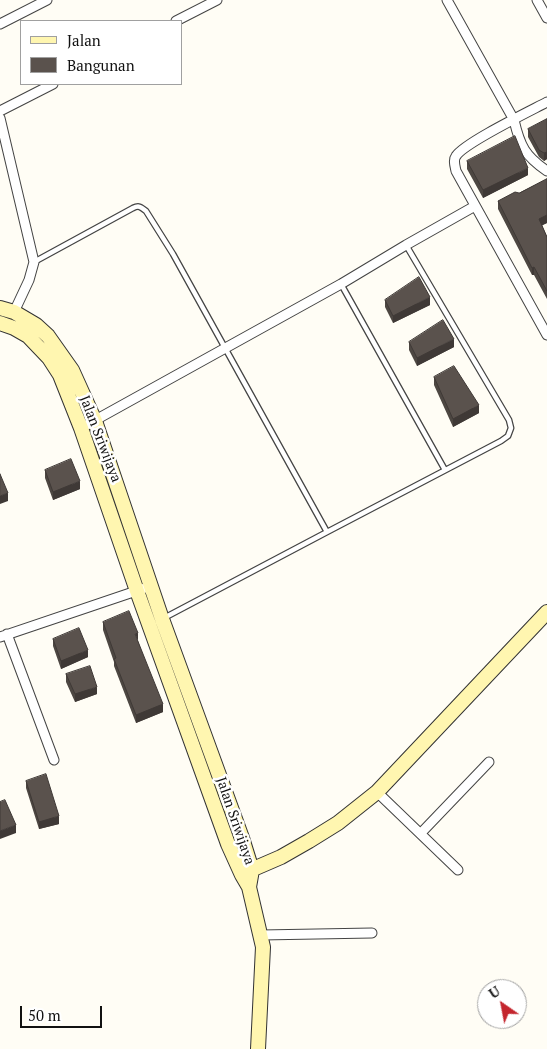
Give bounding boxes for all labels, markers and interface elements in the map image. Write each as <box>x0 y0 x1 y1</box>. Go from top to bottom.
legend <box>20 20 182 85</box>
text: Jalan <box>67 30 101 50</box>
text: Bangunan <box>67 55 135 75</box>
street label: Jalan Sriwijaya <box>76 393 124 485</box>
street label: Jalan Sriwijaya <box>212 775 258 867</box>
north arrow <box>477 979 527 1029</box>
text: U <box>485 981 503 1003</box>
scale bar <box>22 996 105 1028</box>
text: 50 m <box>28 1005 61 1025</box>

